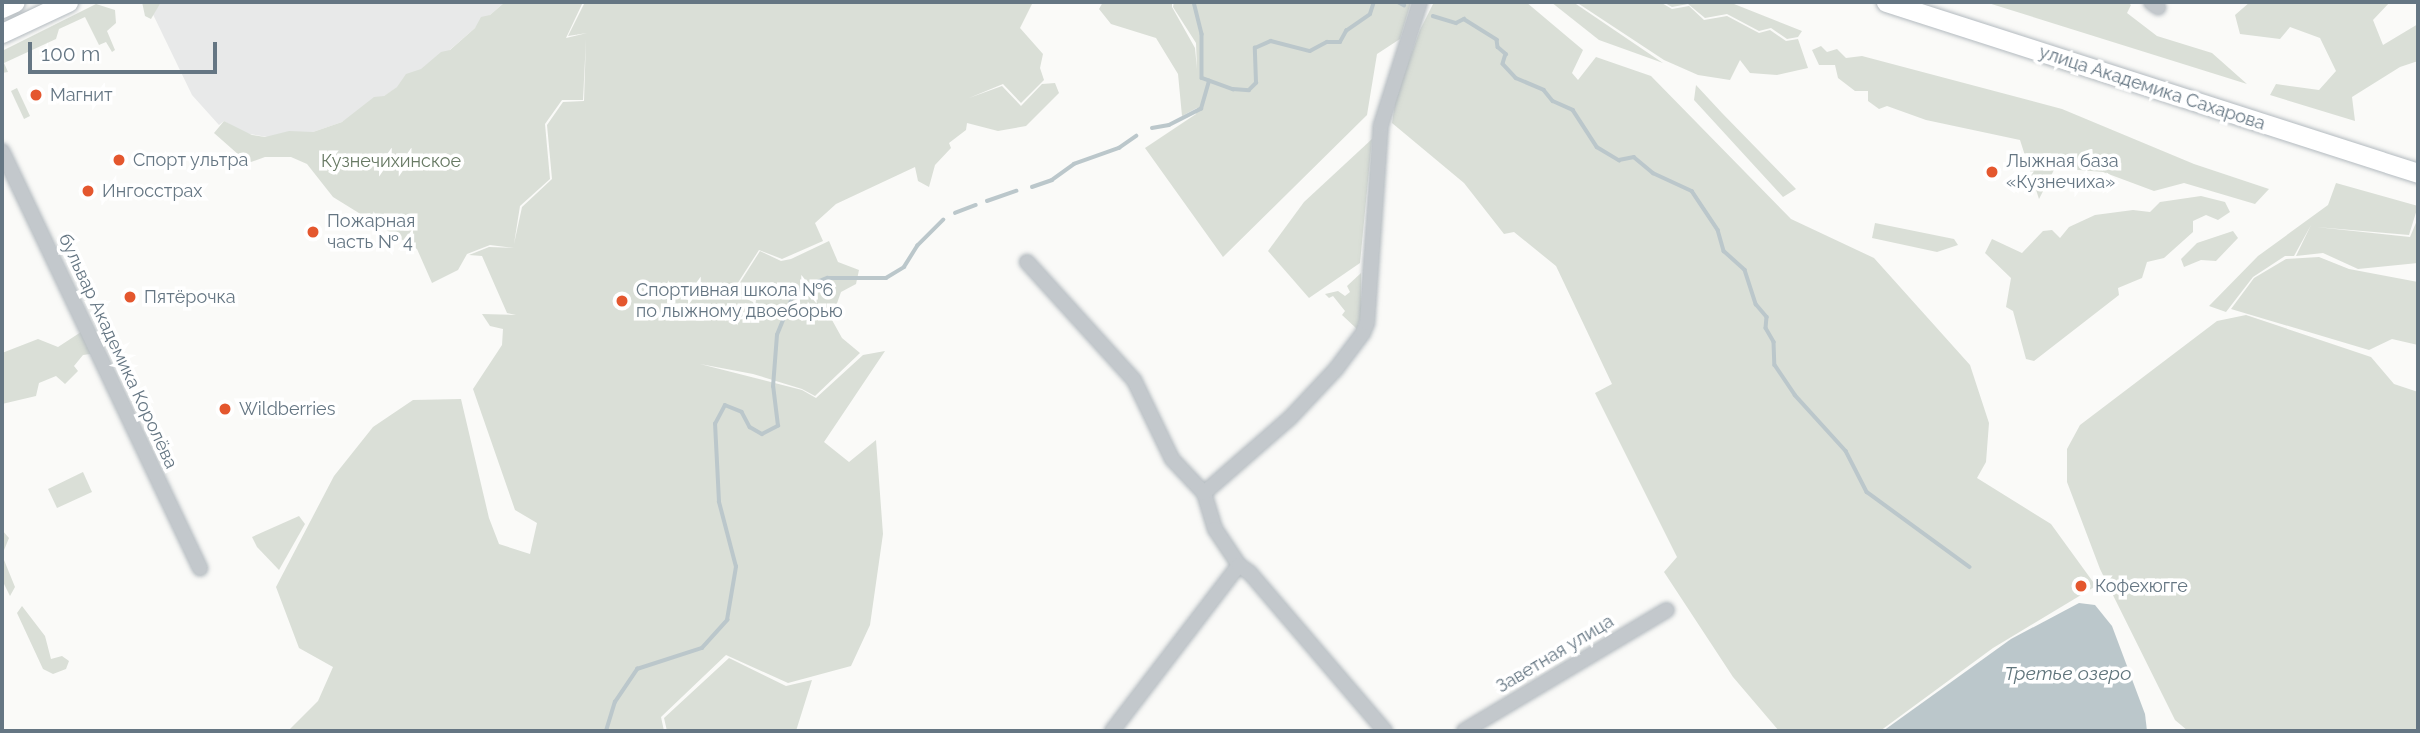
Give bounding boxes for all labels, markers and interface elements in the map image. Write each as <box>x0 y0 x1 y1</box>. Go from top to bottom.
scale bar <box>32 28 220 72</box>
text: 100 m <box>41 41 100 66</box>
street label: улица Академика Сахарова <box>2036 41 2268 135</box>
place label: Магнит <box>50 84 113 106</box>
marker: Магнит <box>28 87 44 103</box>
place label: Спорт ультра <box>133 149 249 171</box>
park label: Кузнечихинское <box>321 150 461 172</box>
place label: Лыжная база «Кузнечиха» <box>2006 151 2119 194</box>
marker: Спорт ультра <box>111 152 127 168</box>
marker: Лыжная база «Кузнечиха» <box>1984 164 2000 180</box>
place label: Ингосстрах <box>102 180 202 202</box>
marker: Ингосстрах <box>80 183 96 199</box>
place label: Пожарная часть № 4 <box>327 211 415 254</box>
marker: Пожарная часть № 4 <box>305 224 321 240</box>
street label: бульвар Академика Королёва <box>54 230 182 472</box>
place label: Спортивная школа №6 по лыжному двоеборью <box>636 280 843 322</box>
place label: Пятёрочка <box>144 286 236 308</box>
marker: Пятёрочка <box>122 289 138 305</box>
marker: Спортивная школа №6 по лыжному двоеборью <box>614 293 630 309</box>
place label: Wildberries <box>239 398 335 420</box>
marker: Wildberries <box>217 401 233 417</box>
place label: Кофехюгге <box>2095 575 2188 597</box>
marker: Кофехюгге <box>2073 578 2089 594</box>
street label: Заветная улица <box>1492 610 1618 698</box>
water label: Третье озеро <box>2005 663 2131 685</box>

